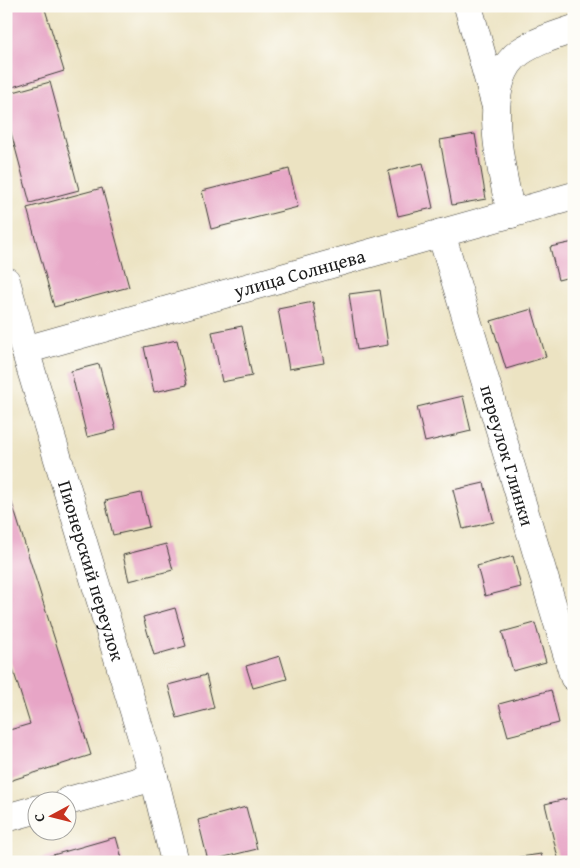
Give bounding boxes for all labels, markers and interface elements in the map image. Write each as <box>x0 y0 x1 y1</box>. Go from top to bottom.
street label: улица Солнцева <box>230 241 368 305</box>
street label: переулок Глинки <box>473 381 542 529</box>
street label: Пионерский переулок <box>51 477 132 664</box>
north arrow <box>28 790 78 840</box>
text: С <box>29 812 50 823</box>

